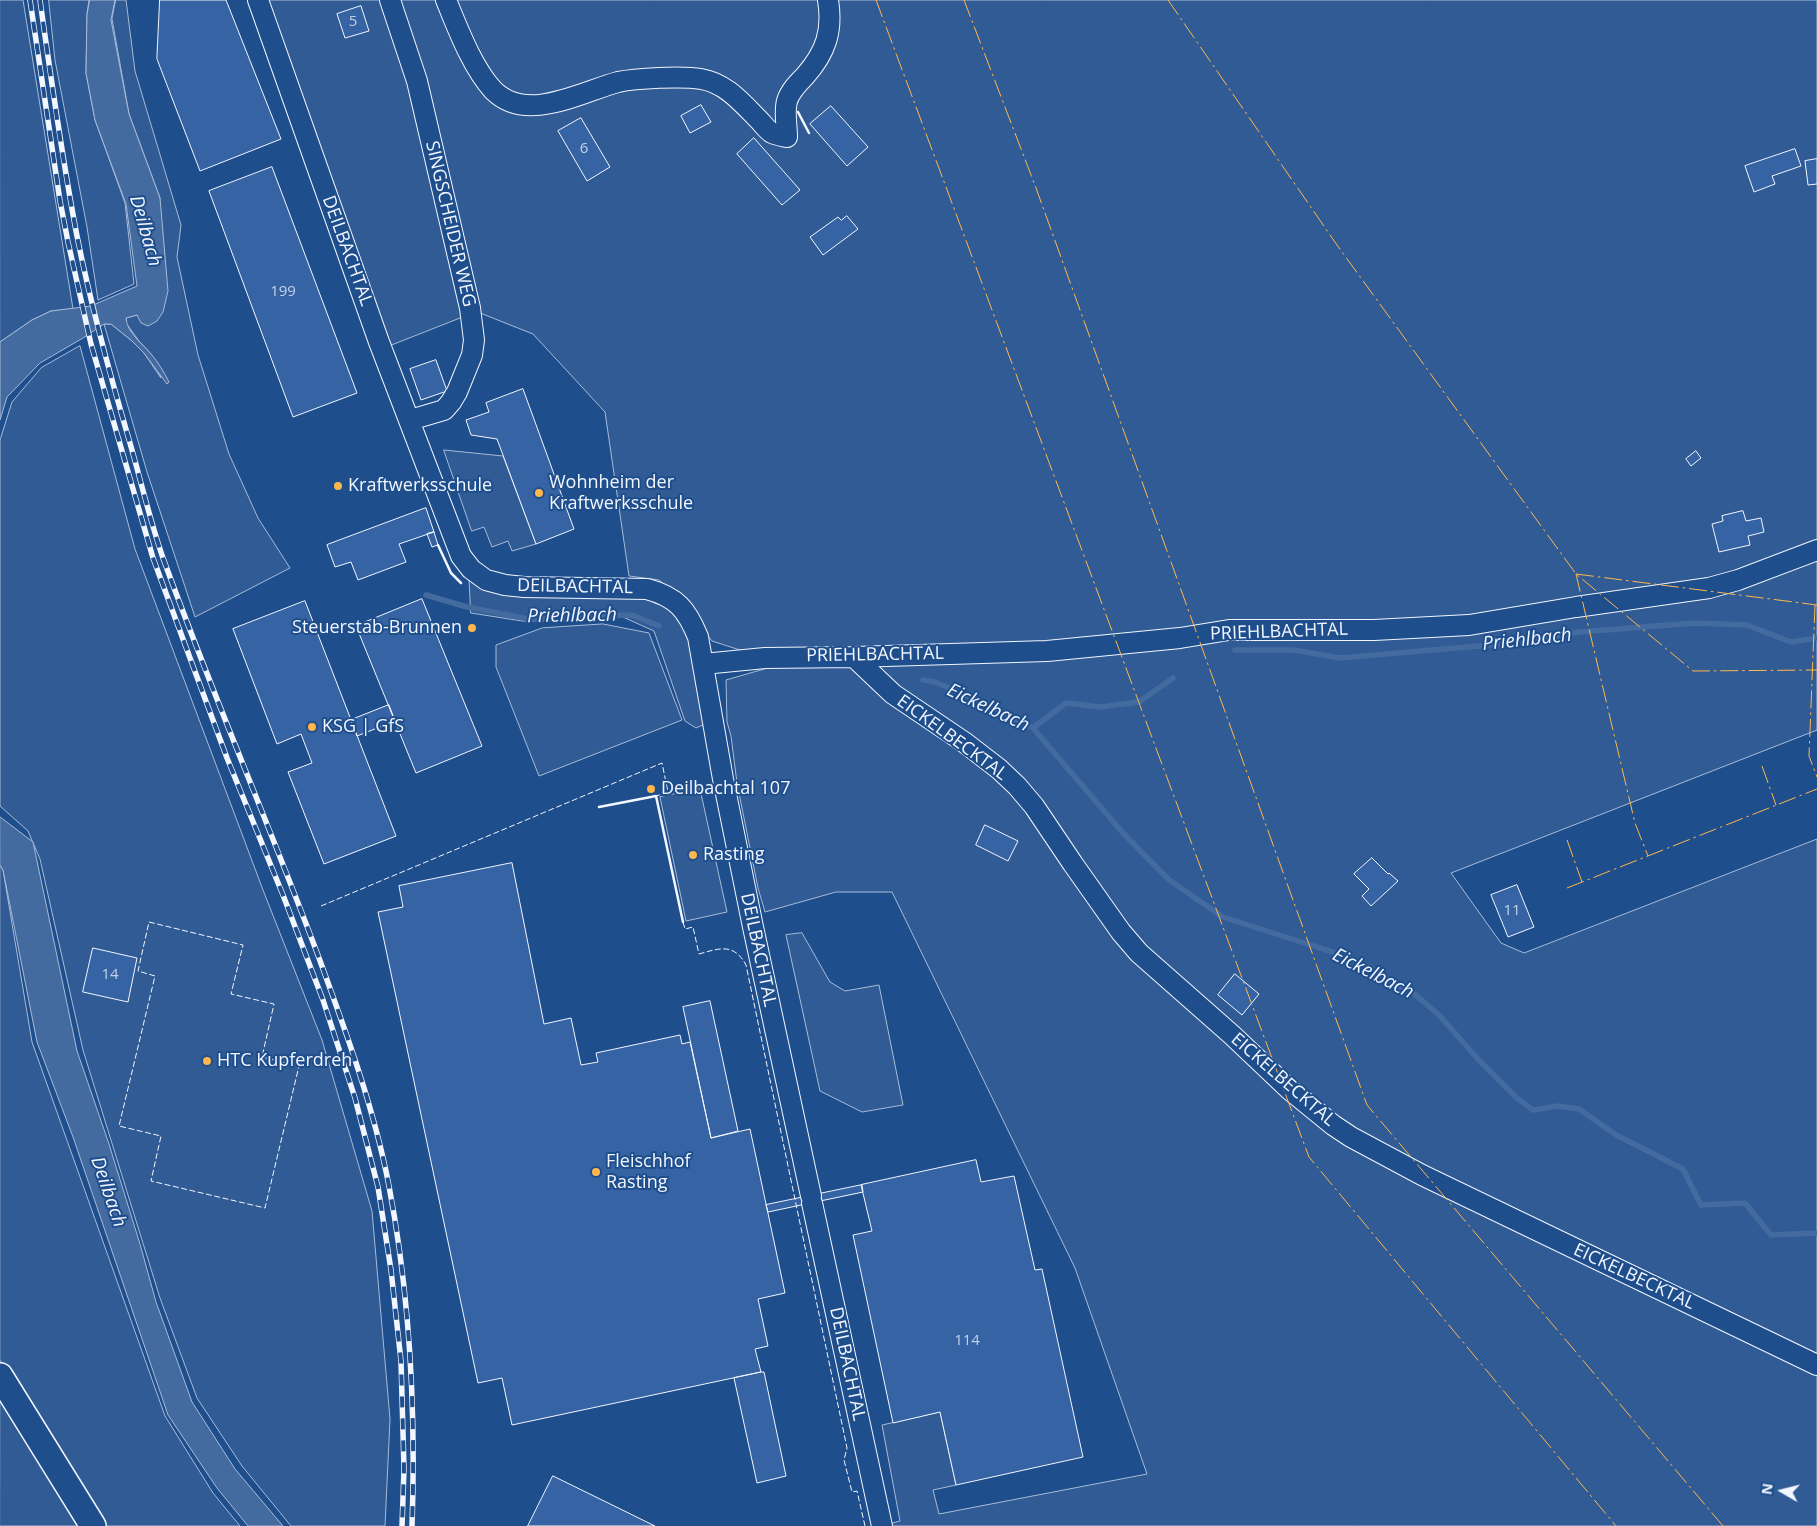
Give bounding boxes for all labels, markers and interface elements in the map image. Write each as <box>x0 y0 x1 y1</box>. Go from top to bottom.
house number: 5 <box>349 13 357 31</box>
street label: SINGSCHEIDER WEG <box>420 139 480 309</box>
house number: 6 <box>580 140 588 158</box>
water label: Deilbach <box>124 193 166 269</box>
street label: DEILBACHTAL <box>317 193 377 309</box>
house number: 199 <box>270 283 296 301</box>
place label: Wohnheim der Kraftwerksschule <box>549 472 693 514</box>
place label: Kraftwerksschule <box>348 475 492 497</box>
marker: Kraftwerksschule <box>332 480 344 492</box>
marker: Wohnheim der Kraftwerksschule <box>533 487 545 499</box>
street label: DEILBACHTAL <box>517 575 633 599</box>
water label: Priehlbach <box>527 604 617 628</box>
place label: Steuerstab-Brunnen <box>292 617 462 639</box>
street label: PRIEHLBACHTAL <box>1210 619 1348 645</box>
marker: Steuerstab-Brunnen <box>466 622 478 634</box>
water label: Priehlbach <box>1481 624 1573 656</box>
street label: PRIEHLBACHTAL <box>806 643 944 667</box>
water label: Eickelbach <box>943 679 1033 737</box>
street label: EICKELBECKTAL <box>892 691 1012 785</box>
place label: KSG | GfS <box>322 716 404 738</box>
marker: KSG | GfS <box>306 721 318 733</box>
place label: Deilbachtal 107 <box>661 778 790 800</box>
marker: Deilbachtal 107 <box>645 783 657 795</box>
place label: Rasting <box>703 844 764 866</box>
marker: Rasting <box>687 849 699 861</box>
street label: DEILBACHTAL <box>735 891 781 1009</box>
house number: 11 <box>1503 902 1521 920</box>
water label: Eickelbach <box>1329 944 1417 1004</box>
house number: 14 <box>101 966 119 984</box>
street label: EICKELBECKTAL <box>1226 1029 1340 1131</box>
place label: HTC Kupferdreh <box>217 1050 352 1072</box>
marker: HTC Kupferdreh <box>201 1055 213 1067</box>
place label: Fleischhof Rasting <box>606 1151 691 1194</box>
water label: Deilbach <box>85 1154 131 1230</box>
marker: Fleischhof Rasting <box>590 1166 602 1178</box>
street label: EICKELBECKTAL <box>1570 1239 1698 1315</box>
street label: DEILBACHTAL <box>824 1305 870 1423</box>
house number: 114 <box>954 1332 980 1350</box>
north arrow <box>1757 1466 1807 1516</box>
text: N <box>1756 1482 1777 1496</box>

